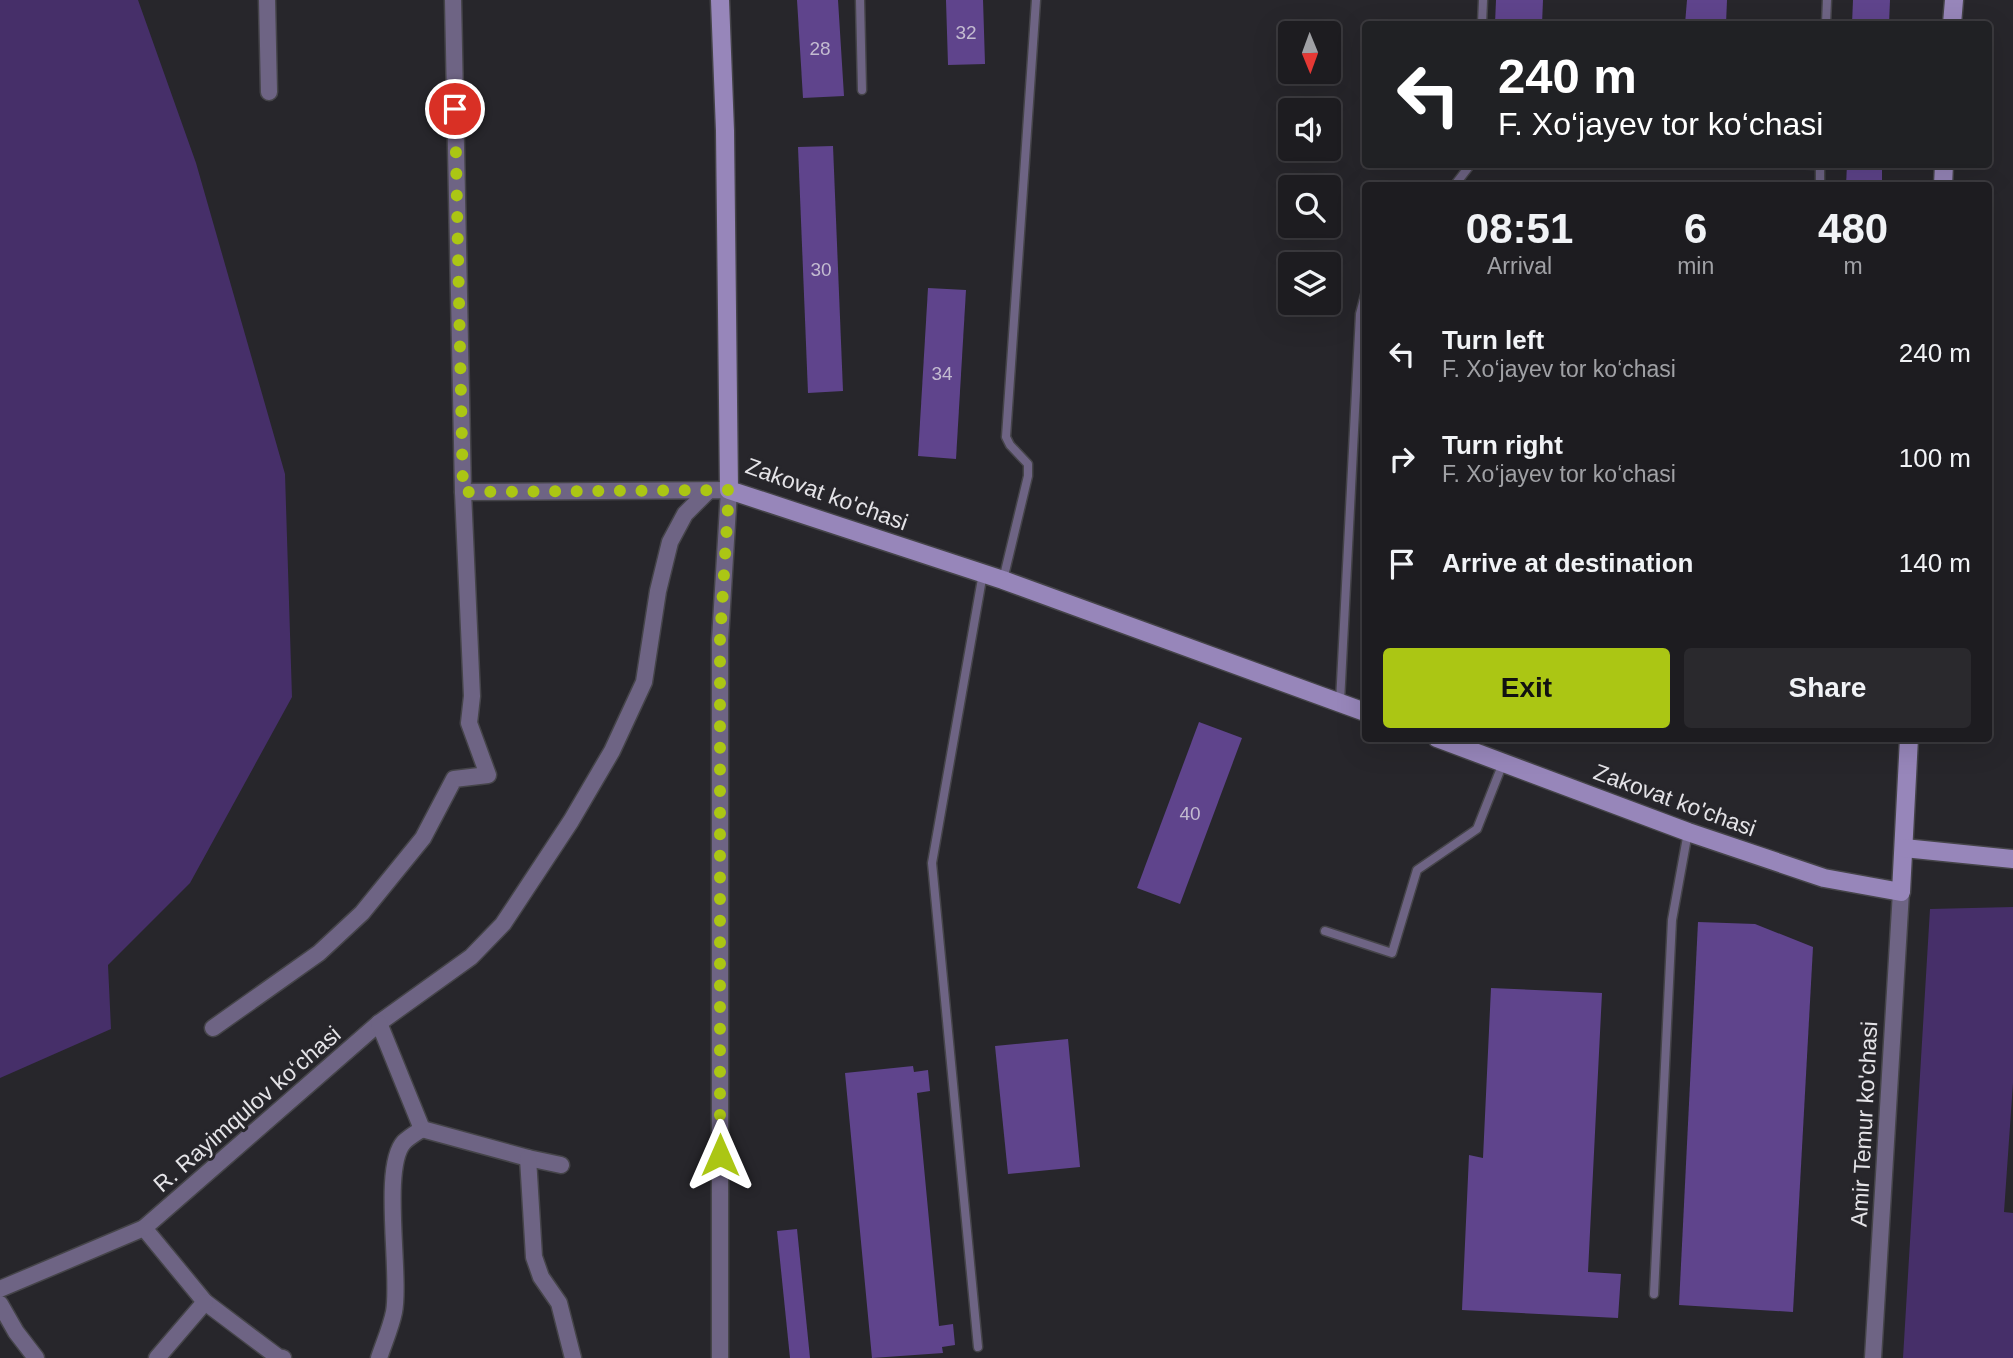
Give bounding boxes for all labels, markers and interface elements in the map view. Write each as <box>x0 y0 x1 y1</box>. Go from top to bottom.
north arrow <box>1278 21 1340 84</box>
map controls <box>1278 21 1341 315</box>
house number: 32 <box>955 22 977 43</box>
house number: 28 <box>809 38 831 59</box>
icon: left <box>1383 49 1474 140</box>
text: 240 m <box>1498 49 1637 103</box>
pin <box>425 79 485 139</box>
icon: arrive <box>436 90 474 128</box>
button: sound <box>1278 98 1341 161</box>
text: F. Xo‘jayev tor ko‘chasi <box>1498 106 1823 142</box>
button: search <box>1278 175 1341 238</box>
text: 08:51 <box>1466 205 1573 252</box>
text: 6 <box>1684 205 1707 252</box>
text: 480 <box>1818 205 1888 252</box>
button: layers <box>1278 252 1341 315</box>
text: Arrival <box>1487 253 1552 279</box>
text: min <box>1677 253 1714 279</box>
text: m <box>1844 253 1863 279</box>
house number: 30 <box>810 259 832 280</box>
text: Turn left <box>1442 325 1544 355</box>
icon: left <box>1383 335 1421 373</box>
text: 240 m <box>1899 338 1971 368</box>
text: F. Xo‘jayev tor ko‘chasi <box>1442 356 1676 382</box>
house number: 34 <box>931 363 953 384</box>
text: Turn right <box>1442 430 1563 460</box>
icon: right <box>1383 440 1421 478</box>
text: 100 m <box>1899 443 1971 473</box>
street label: Zakovat ko'chasi <box>742 453 912 535</box>
text: F. Xo‘jayev tor ko‘chasi <box>1442 461 1676 487</box>
icon: arrive <box>1383 545 1421 583</box>
text: Arrive at destination <box>1442 548 1693 578</box>
text: 140 m <box>1899 548 1971 578</box>
button: Exit <box>1383 648 1670 728</box>
button: Share <box>1684 648 1971 728</box>
street label: Zakovat ko'chasi <box>1590 759 1760 841</box>
house number: 40 <box>1179 803 1201 824</box>
street label: Amir Temur ko'chasi <box>1846 1020 1882 1228</box>
street label: R. Rayimqulov ko‘chasi <box>148 1021 346 1197</box>
position arrow <box>683 1118 757 1192</box>

